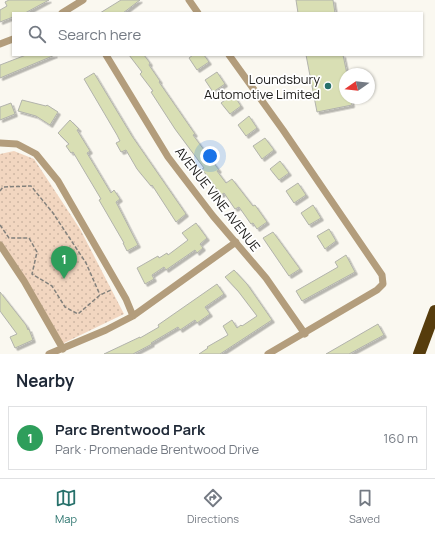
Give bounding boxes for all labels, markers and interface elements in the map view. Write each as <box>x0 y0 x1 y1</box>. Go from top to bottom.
search box <box>12 12 423 56</box>
icon: search <box>26 23 48 45</box>
text: Search here <box>58 24 141 45</box>
north arrow <box>339 68 375 104</box>
place label: Loundsbury Automotive Limited <box>204 70 320 103</box>
marker: Loundsbury Automotive Limited <box>323 81 333 91</box>
street label: AVENUE VINE AVENUE <box>171 143 265 255</box>
your location <box>200 146 220 166</box>
pin: 1 <box>51 246 77 279</box>
text: Nearby <box>16 369 74 392</box>
text: Parc Brentwood Park <box>55 419 205 440</box>
text: 1 <box>27 429 33 447</box>
text: 160 m <box>383 429 418 447</box>
text: Park · Promenade Brentwood Drive <box>55 440 259 458</box>
tab: Map <box>55 487 77 526</box>
tab: Directions <box>187 487 239 526</box>
tab: Saved <box>349 487 380 526</box>

